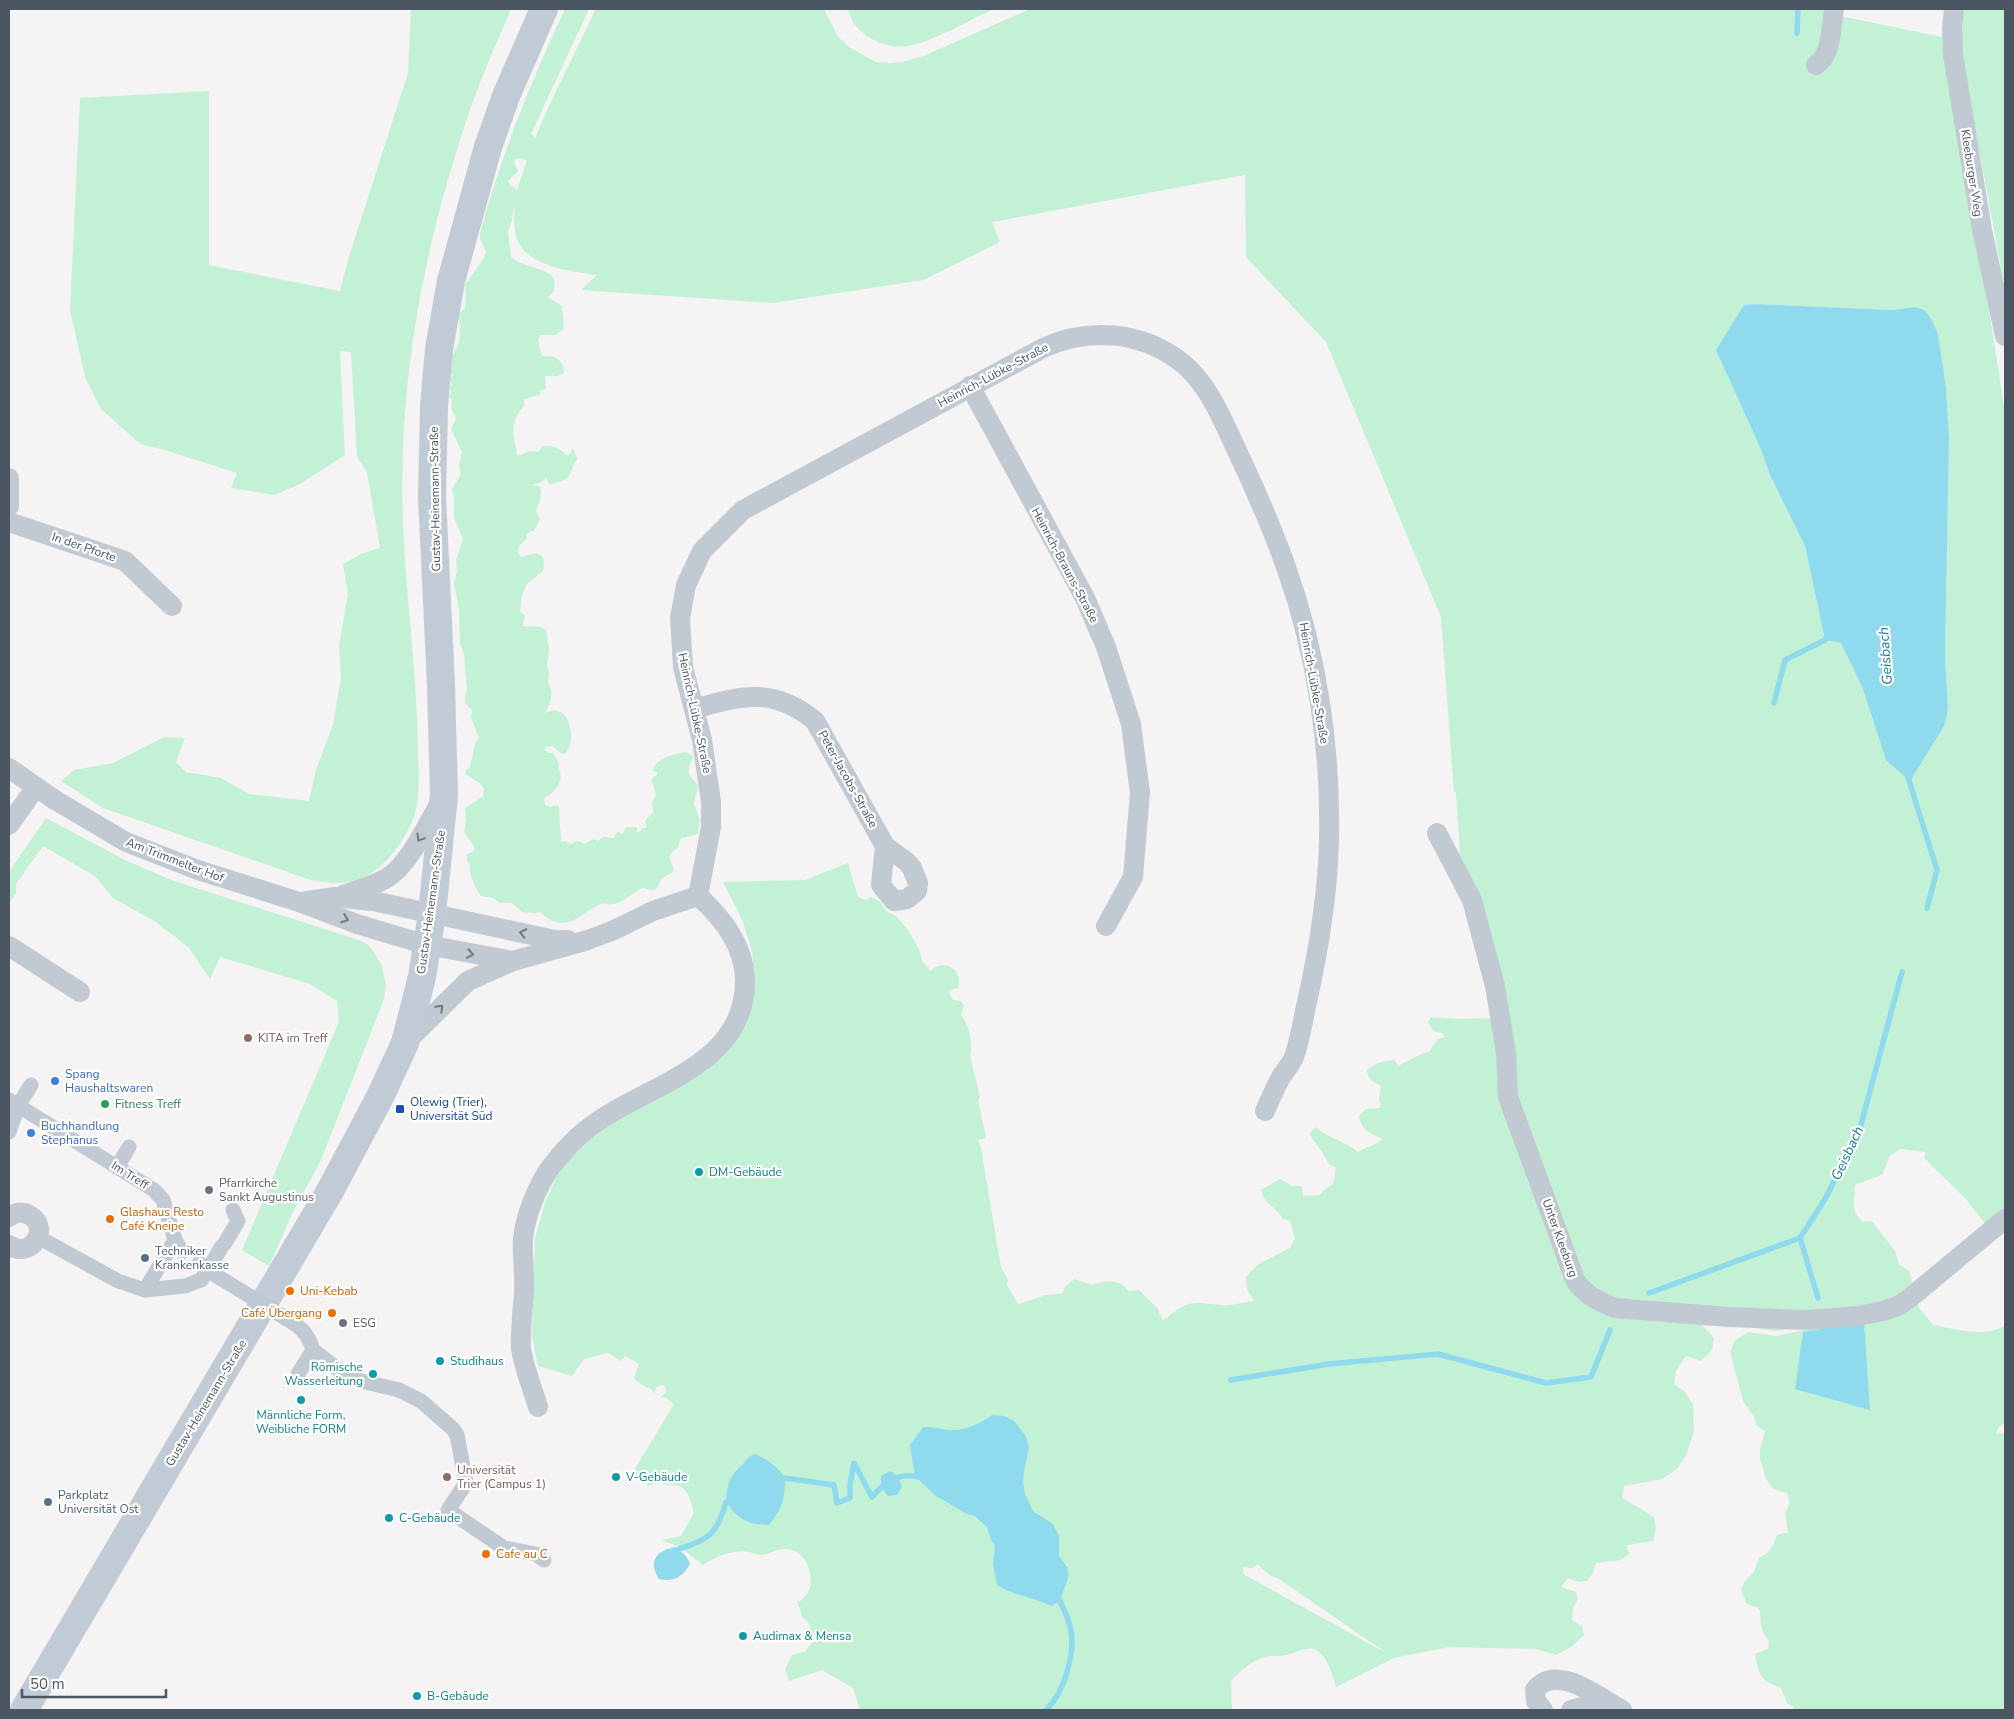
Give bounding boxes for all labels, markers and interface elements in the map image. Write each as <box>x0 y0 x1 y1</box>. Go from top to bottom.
street label: Kleeburger Weg <box>1957 128 1987 218</box>
street label: Heinrich-Lübke-Straße <box>935 339 1051 411</box>
street label: Gustav-Heinemann-Straße <box>426 426 444 572</box>
street label: Heinrich-Brauns-Straße <box>1028 505 1102 625</box>
street label: In der Pforte <box>50 529 118 565</box>
street label: Heinrich-Lübke-Straße <box>1295 621 1333 745</box>
water label: Geisbach <box>1874 627 1897 685</box>
street label: Heinrich-Lübke-Straße <box>674 651 716 775</box>
street label: Peter-Jacobs-Straße <box>815 727 881 831</box>
street label: Gustav-Heinemann-Straße <box>413 829 449 975</box>
one-way arrow <box>416 832 426 841</box>
street label: Am Trimmelter Hof <box>124 834 227 886</box>
one-way arrow <box>340 913 349 923</box>
one-way arrow <box>518 928 527 939</box>
one-way arrow <box>465 948 474 959</box>
one-way arrow <box>434 1005 443 1014</box>
place label: KITA im Treff <box>258 1030 329 1046</box>
marker: KITA im Treff <box>242 1032 254 1044</box>
place label: Spang Haushaltswaren <box>65 1066 153 1096</box>
marker: Spang Haushaltswaren <box>49 1075 61 1087</box>
place label: Olewig (Trier), Universität Süd <box>410 1094 493 1124</box>
place label: Fitness Treff <box>115 1096 182 1112</box>
marker: Fitness Treff <box>99 1098 111 1110</box>
marker: Olewig (Trier), Universität Süd <box>394 1103 406 1115</box>
place label: Buchhandlung Stephanus <box>41 1118 119 1148</box>
water label: Geisbach <box>1827 1123 1868 1183</box>
marker: Buchhandlung Stephanus <box>25 1127 37 1139</box>
street label: Im Treff <box>108 1157 153 1193</box>
place label: DM-Gebäude <box>709 1164 782 1180</box>
marker: DM-Gebäude <box>693 1166 705 1178</box>
place label: Pfarrkirche Sankt Augustinus <box>219 1175 314 1205</box>
marker: Pfarrkirche Sankt Augustinus <box>203 1184 215 1196</box>
street label: Unter Kleeburg <box>1538 1197 1582 1279</box>
place label: Glashaus Resto Café Kneipe <box>120 1204 204 1234</box>
marker: Glashaus Resto Café Kneipe <box>104 1213 116 1225</box>
place label: Techniker Krankenkasse <box>155 1243 229 1273</box>
marker: Techniker Krankenkasse <box>139 1252 151 1264</box>
place label: Uni-Kebab <box>300 1283 358 1299</box>
marker: Uni-Kebab <box>284 1285 296 1297</box>
place label: Café Übergang <box>241 1305 322 1321</box>
marker: Café Übergang <box>326 1307 338 1319</box>
place label: ESG <box>353 1315 376 1331</box>
marker: ESG <box>337 1317 349 1329</box>
street label: Gustav-Heinemann-Straße <box>162 1337 250 1469</box>
place label: Studihaus <box>450 1353 504 1369</box>
marker: Studihaus <box>434 1355 446 1367</box>
place label: Römische Wasserleitung <box>284 1359 363 1389</box>
marker: Römische Wasserleitung <box>367 1368 379 1380</box>
marker: Männliche Form, Weibliche FORM <box>295 1394 307 1406</box>
place label: Männliche Form, Weibliche FORM <box>256 1407 346 1437</box>
place label: Universität Trier (Campus 1) <box>457 1462 546 1492</box>
place label: V-Gebäude <box>625 1469 687 1485</box>
marker: Universität Trier (Campus 1) <box>441 1471 453 1483</box>
marker: V-Gebäude <box>610 1471 622 1483</box>
place label: Parkplatz Universität Ost <box>58 1487 139 1517</box>
marker: Parkplatz Universität Ost <box>42 1496 54 1508</box>
place label: C-Gebäude <box>399 1510 460 1526</box>
marker: C-Gebäude <box>383 1512 395 1524</box>
place label: Cafe au C <box>496 1546 548 1562</box>
marker: Cafe au C <box>480 1548 492 1560</box>
place label: Audimax & Mensa <box>753 1628 851 1644</box>
marker: Audimax & Mensa <box>737 1630 749 1642</box>
scale bar <box>22 1666 166 1698</box>
text: 50 m <box>30 1674 65 1694</box>
place label: B-Gebäude <box>427 1688 489 1704</box>
marker: B-Gebäude <box>411 1690 423 1702</box>

